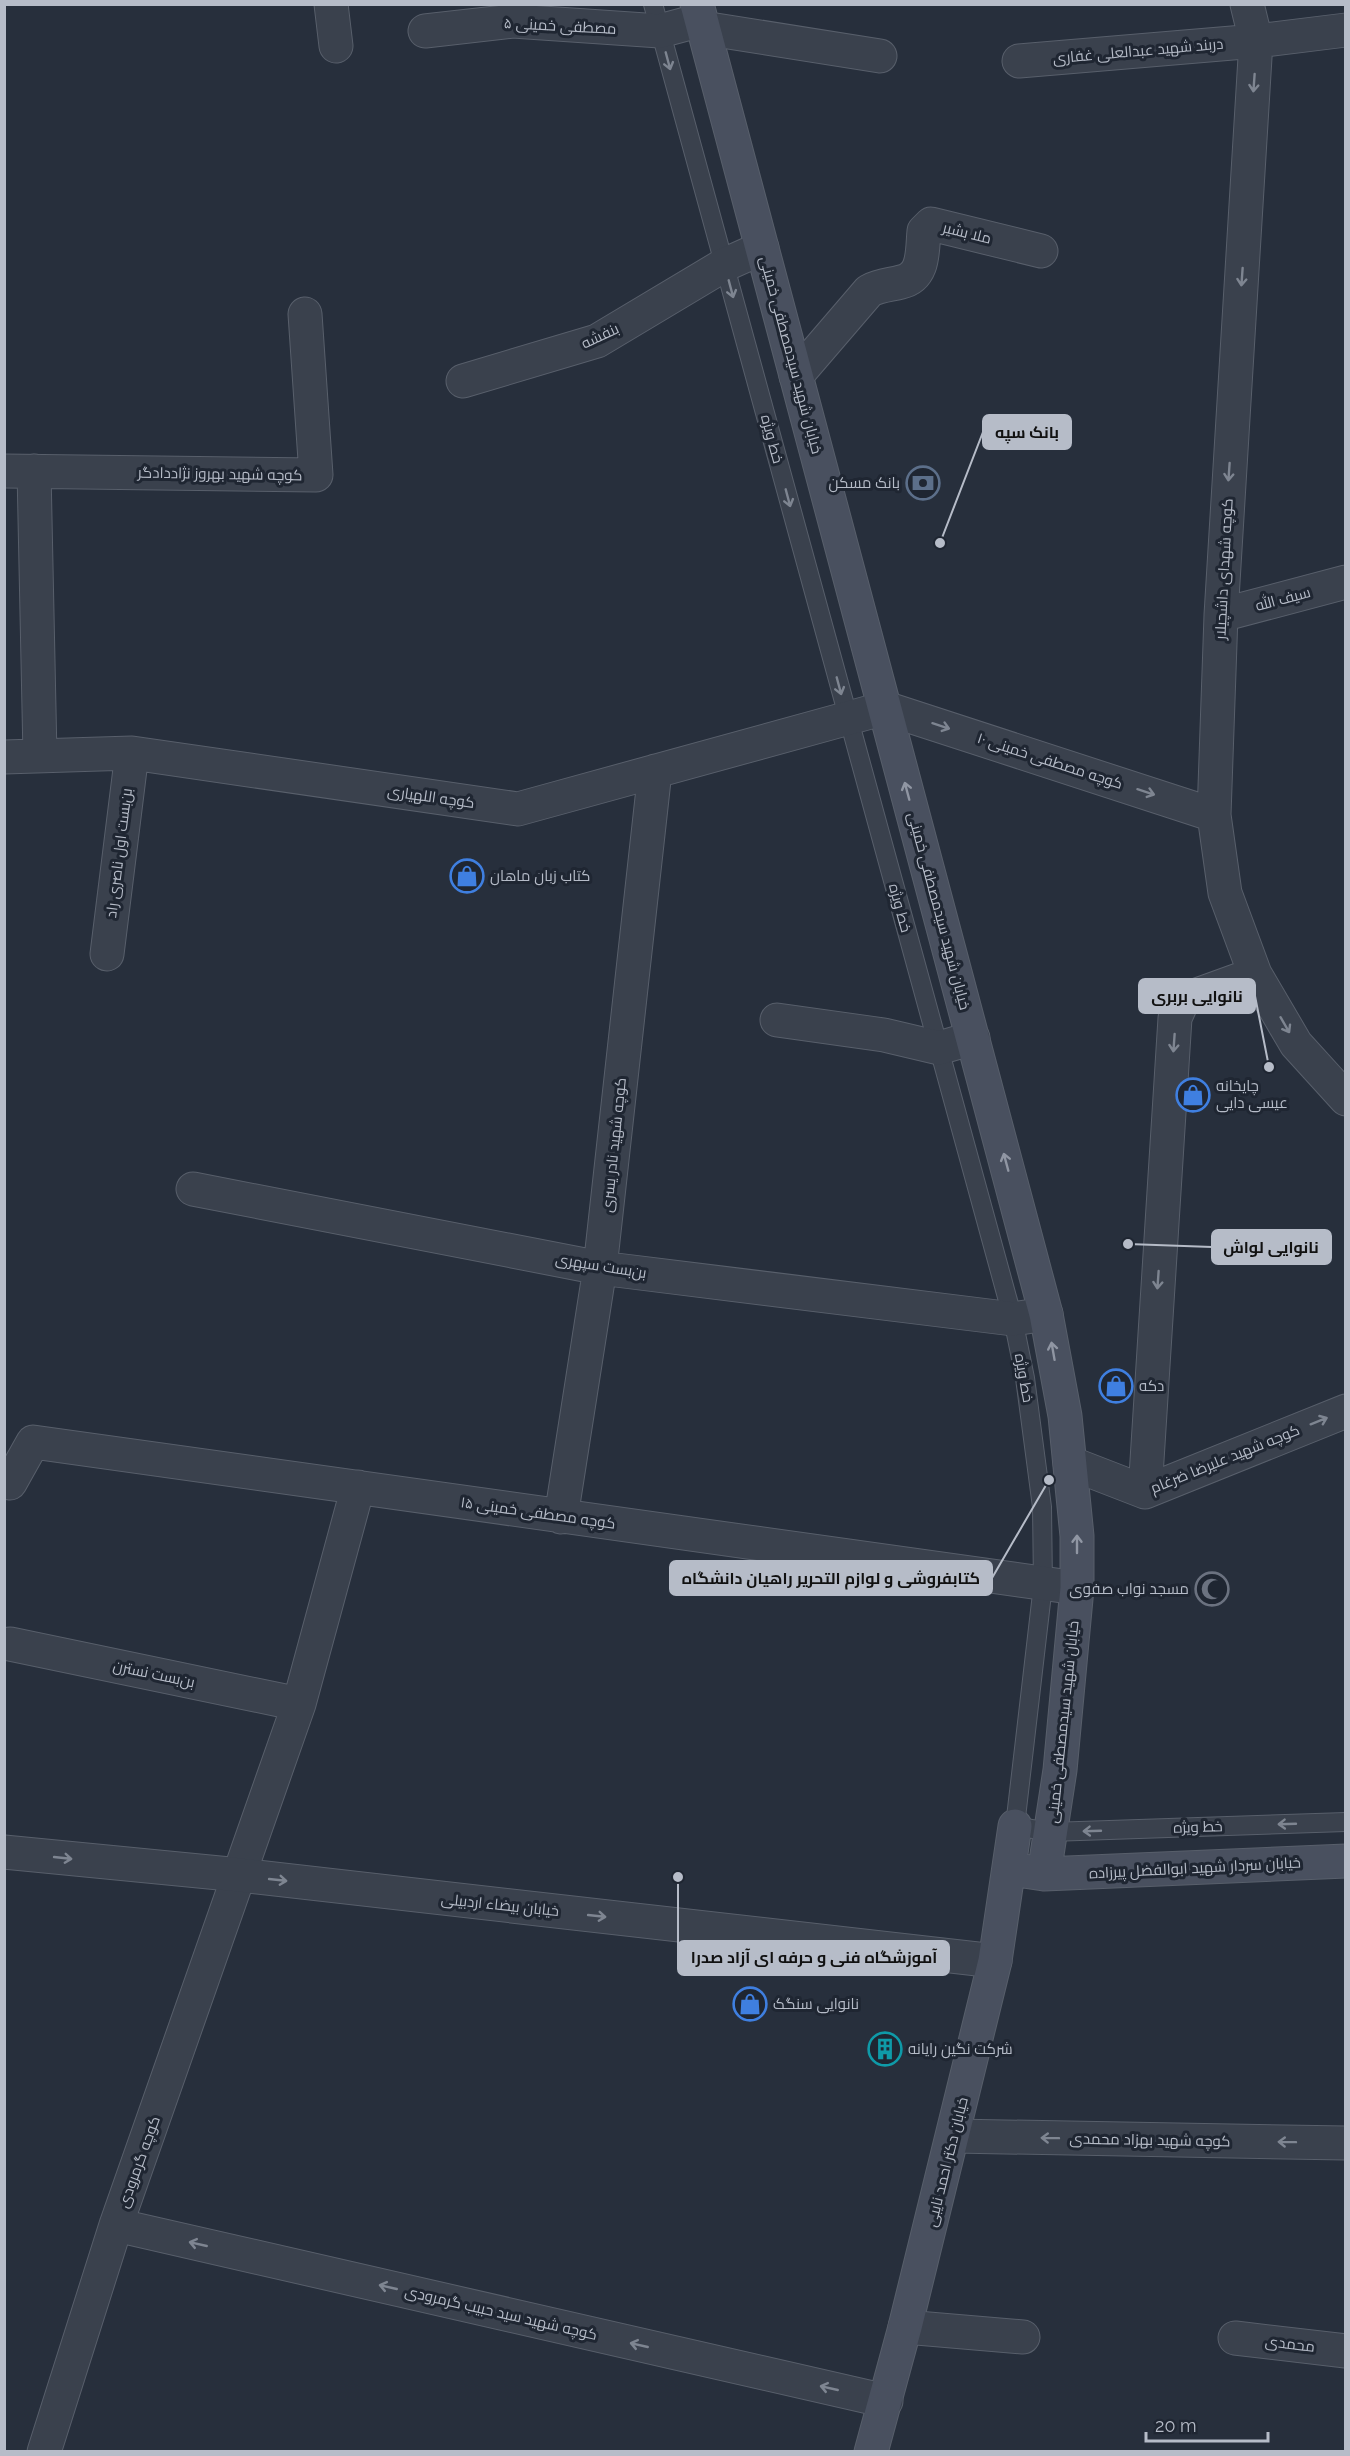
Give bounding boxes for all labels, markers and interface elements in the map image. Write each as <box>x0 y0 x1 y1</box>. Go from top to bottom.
street label: مصطفی خمینی ۵ <box>503 14 617 39</box>
street label: دربند شهید عبدالعلی غفاری <box>1052 35 1224 68</box>
one-way arrow <box>663 51 675 70</box>
one-way arrow <box>1248 72 1259 92</box>
street label: ملا بشیر <box>940 218 993 248</box>
street label: خیابان شهید سیدمصطفی خمینی <box>755 254 826 456</box>
one-way arrow <box>1236 267 1247 287</box>
one-way arrow <box>726 280 737 299</box>
street label: بنفشه <box>578 319 622 353</box>
street label: خط ویژه <box>757 413 787 465</box>
callout: بانک سپه <box>983 415 1071 449</box>
text: بانک سپه <box>995 423 1059 444</box>
one-way arrow <box>1224 462 1235 482</box>
street label: کوچه شهید بهروز نژاددادگر <box>136 464 303 485</box>
bank icon: بانک مسکن <box>905 465 941 501</box>
place label: بانک مسکن <box>829 474 900 493</box>
one-way arrow <box>783 488 794 507</box>
street label: کوچه شهدای داشچیلار <box>1211 498 1238 641</box>
street label: سیف الله <box>1253 582 1313 615</box>
one-way arrow <box>834 676 846 695</box>
one-way arrow <box>931 721 950 732</box>
street label: کوچه مصطفی خمینی ۱۰ <box>975 729 1125 794</box>
street label: کوچه اللهیاری <box>386 782 476 813</box>
one-way arrow <box>901 782 912 801</box>
street label: بن‌بست اول ناصری راد <box>102 787 137 919</box>
one-way arrow <box>1136 788 1155 799</box>
street label: خیابان شهید سیدمصطفی خمینی <box>903 810 974 1012</box>
shop icon: کتاب زبان ماهان <box>449 858 485 894</box>
place label: کتاب زبان ماهان <box>490 867 591 886</box>
street label: خط ویژه <box>885 882 915 934</box>
callout: نانوایی بربری <box>1139 979 1255 1013</box>
text: نانوایی بربری <box>1151 987 1243 1006</box>
one-way arrow <box>1279 1016 1291 1033</box>
one-way arrow <box>1168 1033 1179 1053</box>
street label: کوچه شهید نادر یسری <box>598 1077 631 1213</box>
shop icon: چایخانه عیسی دایی <box>1175 1077 1211 1113</box>
place label: چایخانه عیسی دایی <box>1216 1077 1288 1113</box>
one-way arrow <box>1000 1153 1011 1172</box>
callout: نانوایی لواش <box>1212 1230 1331 1264</box>
text: نانوایی لواش <box>1223 1238 1319 1257</box>
street label: بن‌بست سپهری <box>554 1250 648 1283</box>
one-way arrow <box>1153 1269 1164 1289</box>
one-way arrow <box>1047 1342 1058 1361</box>
street label: خط ویژه <box>1011 1352 1037 1404</box>
shop icon: دکه <box>1098 1368 1134 1404</box>
place label: دکه <box>1139 1377 1164 1395</box>
one-way arrow <box>1310 1415 1328 1426</box>
street label: کوچه شهید علیرضا ضرغام <box>1148 1421 1303 1498</box>
street label: کوچه مصطفی خمینی ۱۵ <box>459 1493 617 1534</box>
one-way arrow <box>1071 1535 1083 1555</box>
callout: کتابفروشی و لوازم التحریر راهیان دانشگاه <box>670 1561 992 1595</box>
text: کتابفروشی و لوازم التحریر راهیان دانشگاه <box>682 1569 980 1590</box>
mosque icon: مسجد نواب صفوی <box>1194 1571 1230 1607</box>
place label: مسجد نواب صفوی <box>1069 1580 1189 1599</box>
street label: خیابان شهید سیدمصطفی خمینی <box>1043 1620 1084 1824</box>
street label: بن‌بست نسترن <box>111 1657 197 1692</box>
street label: خط ویژه <box>1173 1817 1223 1837</box>
one-way arrow <box>1278 1819 1298 1830</box>
one-way arrow <box>1083 1825 1103 1836</box>
one-way arrow <box>52 1853 72 1864</box>
street label: خیابان سردار شهید ابوالفضل پیرزاده <box>1089 1853 1301 1884</box>
one-way arrow <box>267 1874 287 1885</box>
street label: خیابان بیضاء اردبیلی <box>440 1890 560 1921</box>
one-way arrow <box>586 1911 606 1922</box>
callout: آموزشگاه فنی و حرفه ای آزاد صدرا <box>678 1941 949 1975</box>
text: آموزشگاه فنی و حرفه ای آزاد صدرا <box>691 1948 937 1967</box>
shop icon: نانوایی سنگک <box>732 1986 768 2022</box>
place label: نانوایی سنگک <box>773 1995 859 2014</box>
building icon: شرکت نگین رایانه <box>867 2031 903 2067</box>
place label: شرکت نگین رایانه <box>908 2040 1013 2059</box>
street label: خیابان دکتر احمد نایبی <box>922 2095 973 2229</box>
street label: کوچه گرمرودی <box>114 2114 165 2211</box>
street label: کوچه شهید بهزاد محمدی <box>1069 2130 1231 2151</box>
one-way arrow <box>1041 2132 1061 2144</box>
one-way arrow <box>1278 2136 1298 2147</box>
one-way arrow <box>189 2237 208 2249</box>
one-way arrow <box>379 2281 398 2293</box>
street label: کوچه شهید سید حبیب گرمرودی <box>403 2282 599 2345</box>
street label: محمدی <box>1264 2332 1316 2357</box>
one-way arrow <box>630 2338 649 2350</box>
one-way arrow <box>820 2382 840 2393</box>
scale bar <box>1146 2405 1268 2443</box>
text: 20 m <box>1155 2415 1197 2436</box>

